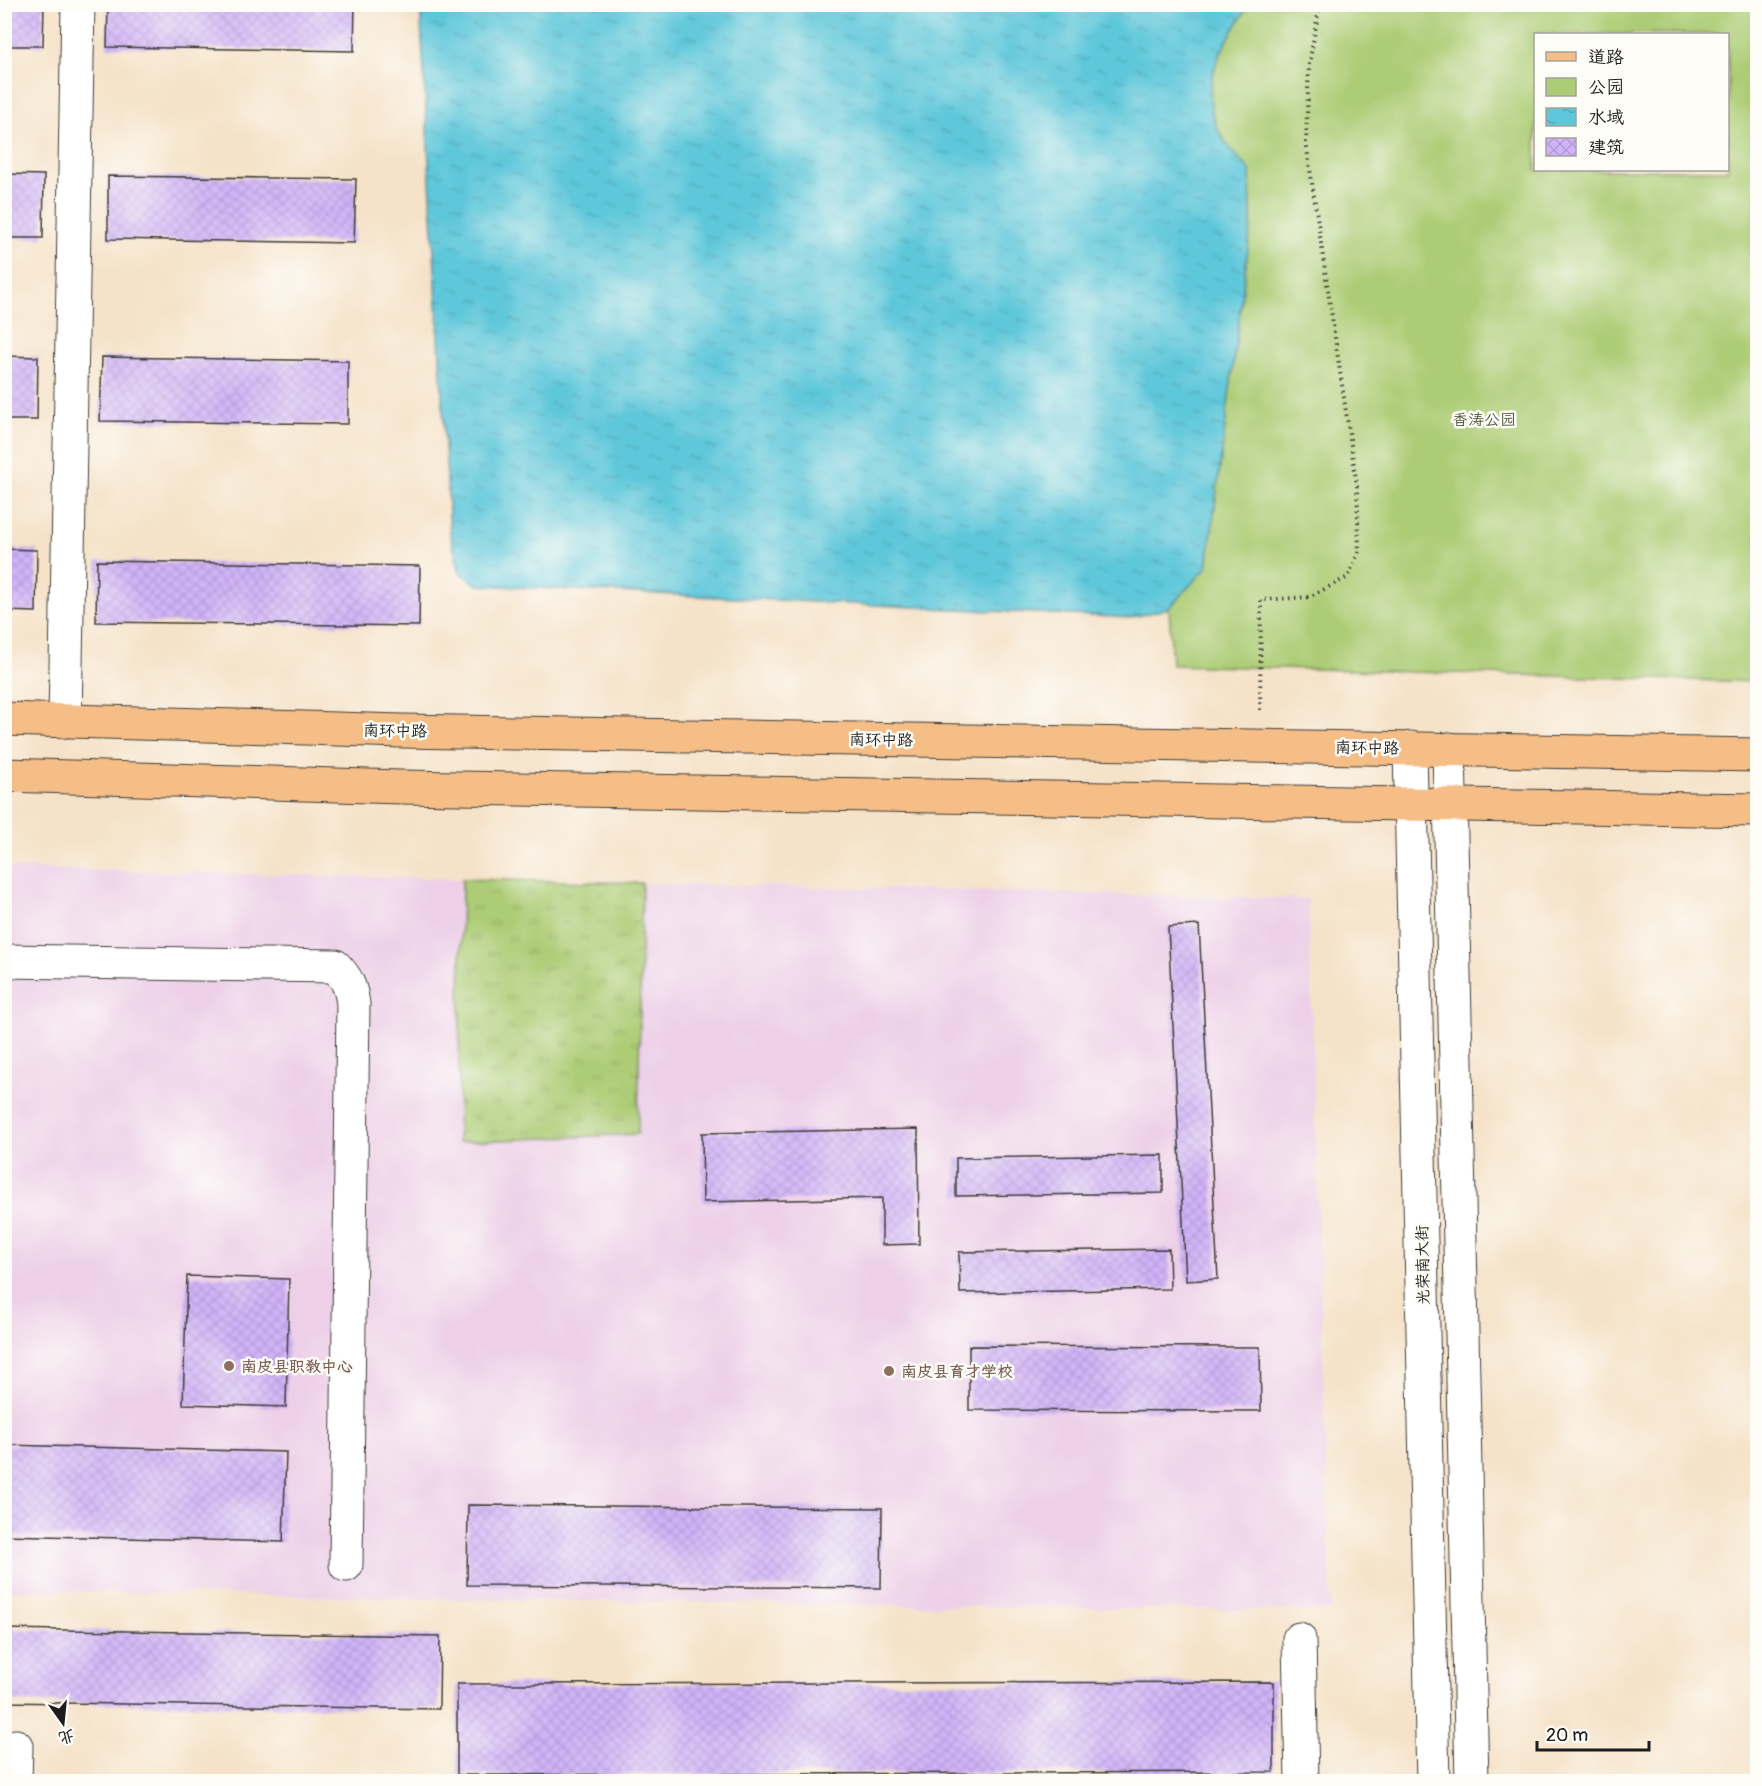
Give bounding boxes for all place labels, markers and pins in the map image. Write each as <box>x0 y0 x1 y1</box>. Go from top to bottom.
place label: 南皮县职教中心 <box>241 1357 353 1377</box>
marker: 南皮县职教中心 <box>222 1359 236 1373</box>
place label: 南皮县育才学校 <box>901 1362 1013 1382</box>
marker: 南皮县育才学校 <box>882 1364 896 1378</box>

